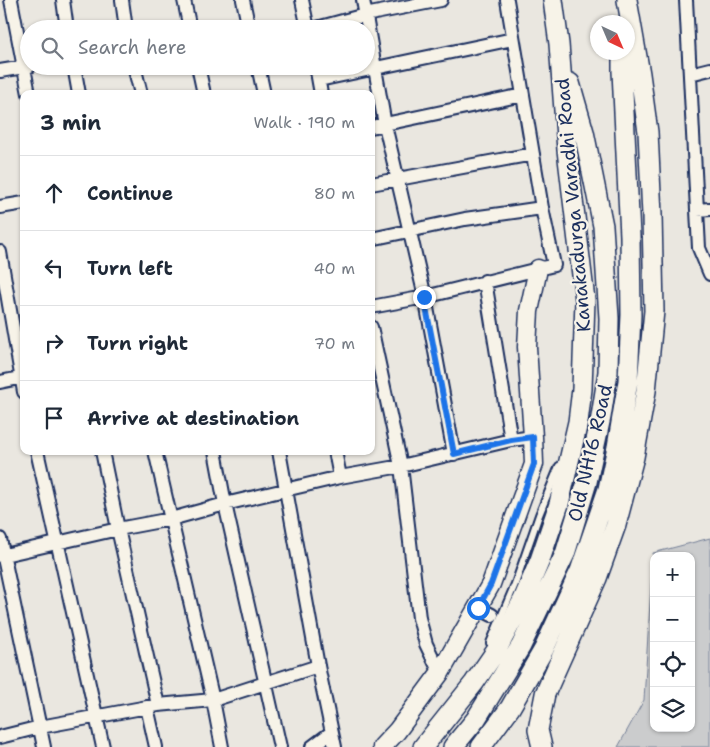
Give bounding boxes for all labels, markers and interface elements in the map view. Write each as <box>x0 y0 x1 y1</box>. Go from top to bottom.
north arrow <box>590 15 635 60</box>
search box <box>20 20 375 75</box>
icon: search <box>38 34 66 62</box>
text: Search here <box>78 35 187 60</box>
street label: Kanakadurga Varadhi Road <box>549 77 597 333</box>
text: 3 min <box>40 109 101 137</box>
text: Walk · 190 m <box>253 112 355 133</box>
icon: ahead <box>40 179 68 207</box>
text: Continue <box>87 181 173 206</box>
text: 80 m <box>314 183 355 204</box>
icon: left <box>40 254 68 282</box>
text: Turn left <box>87 256 173 281</box>
text: 40 m <box>313 258 355 279</box>
route end <box>413 286 436 309</box>
icon: right <box>40 329 68 357</box>
text: Turn right <box>87 331 188 356</box>
text: 70 m <box>314 333 355 354</box>
street label: Old NH16 Road <box>562 382 618 524</box>
icon: arrive <box>40 404 68 432</box>
text: Arrive at destination <box>87 406 299 431</box>
map controls <box>650 552 695 732</box>
button: + <box>650 552 695 597</box>
route start <box>467 597 490 620</box>
button: − <box>650 597 695 642</box>
button: locate <box>650 642 695 687</box>
button: layers <box>650 687 695 732</box>

